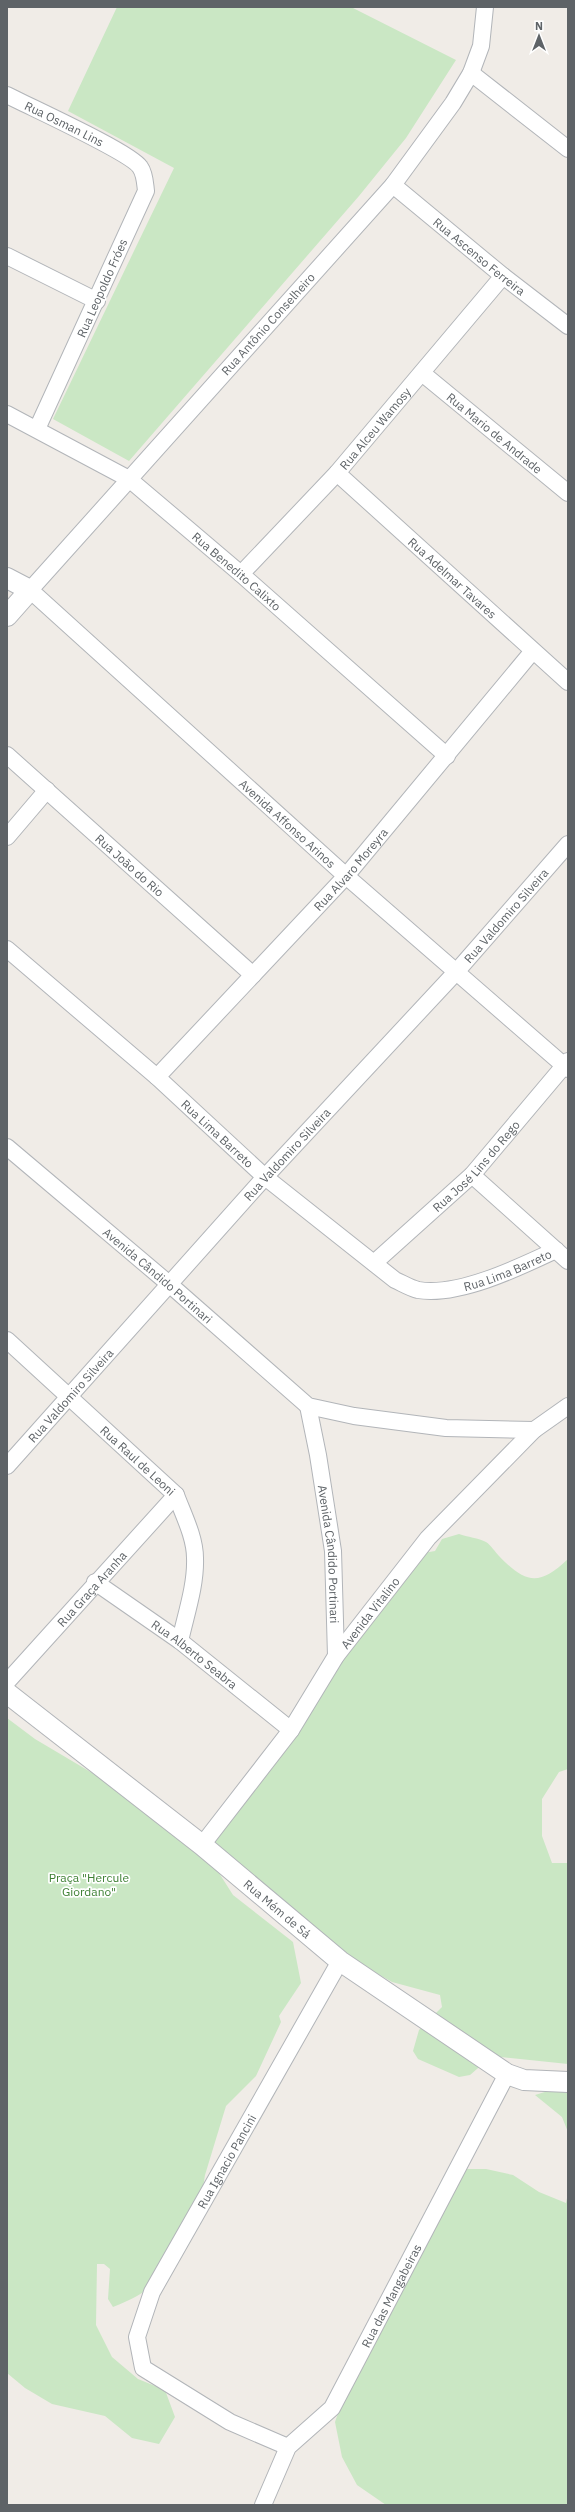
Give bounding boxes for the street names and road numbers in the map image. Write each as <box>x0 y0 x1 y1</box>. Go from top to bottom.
street label: Rua Osman Lins <box>22 97 107 149</box>
street label: Rua Ascenso Ferreira <box>430 214 529 298</box>
street label: Rua Leopoldo Fróes <box>74 236 131 340</box>
street label: Rua Antônio Conselheiro <box>218 269 318 378</box>
street label: Rua Alceu Wamosy <box>336 384 414 472</box>
street label: Rua Mario de Andrade <box>444 389 546 477</box>
street label: Rua Benedito Calixto <box>189 529 285 614</box>
street label: Rua Adelmar Tavares <box>405 534 500 622</box>
street label: Avenida Affonso Arinos <box>236 776 339 871</box>
street label: Rua Alvaro Moreyra <box>310 824 391 913</box>
street label: Rua João do Rio <box>93 831 167 900</box>
street label: Rua Valdomiro Silveira <box>460 864 552 966</box>
street label: Rua Lima Barreto <box>179 1096 257 1171</box>
street label: Rua Valdomiro Silveira <box>240 1104 334 1204</box>
street label: Rua José Lins do Rego <box>429 1117 523 1215</box>
street label: Avenida Cândido Portinari <box>100 1224 216 1326</box>
street label: Rua Lima Barreto <box>462 1246 554 1294</box>
street label: Rua Valdomiro Silveira <box>24 1345 117 1445</box>
street label: Rua Raul de Leoni <box>98 1422 179 1498</box>
street label: Avenida Cândido Portinari <box>315 1484 343 1624</box>
street label: Rua Graça Aranha <box>53 1547 130 1629</box>
street label: Avenida Vitalino <box>337 1574 403 1651</box>
street label: Rua Alberto Seabra <box>149 1616 241 1692</box>
street label: Rua Mém de Sá <box>241 1876 315 1941</box>
street label: Rua Ignacio Pancini <box>194 2111 259 2211</box>
street label: Rua das Mangabeiras <box>358 2241 424 2350</box>

